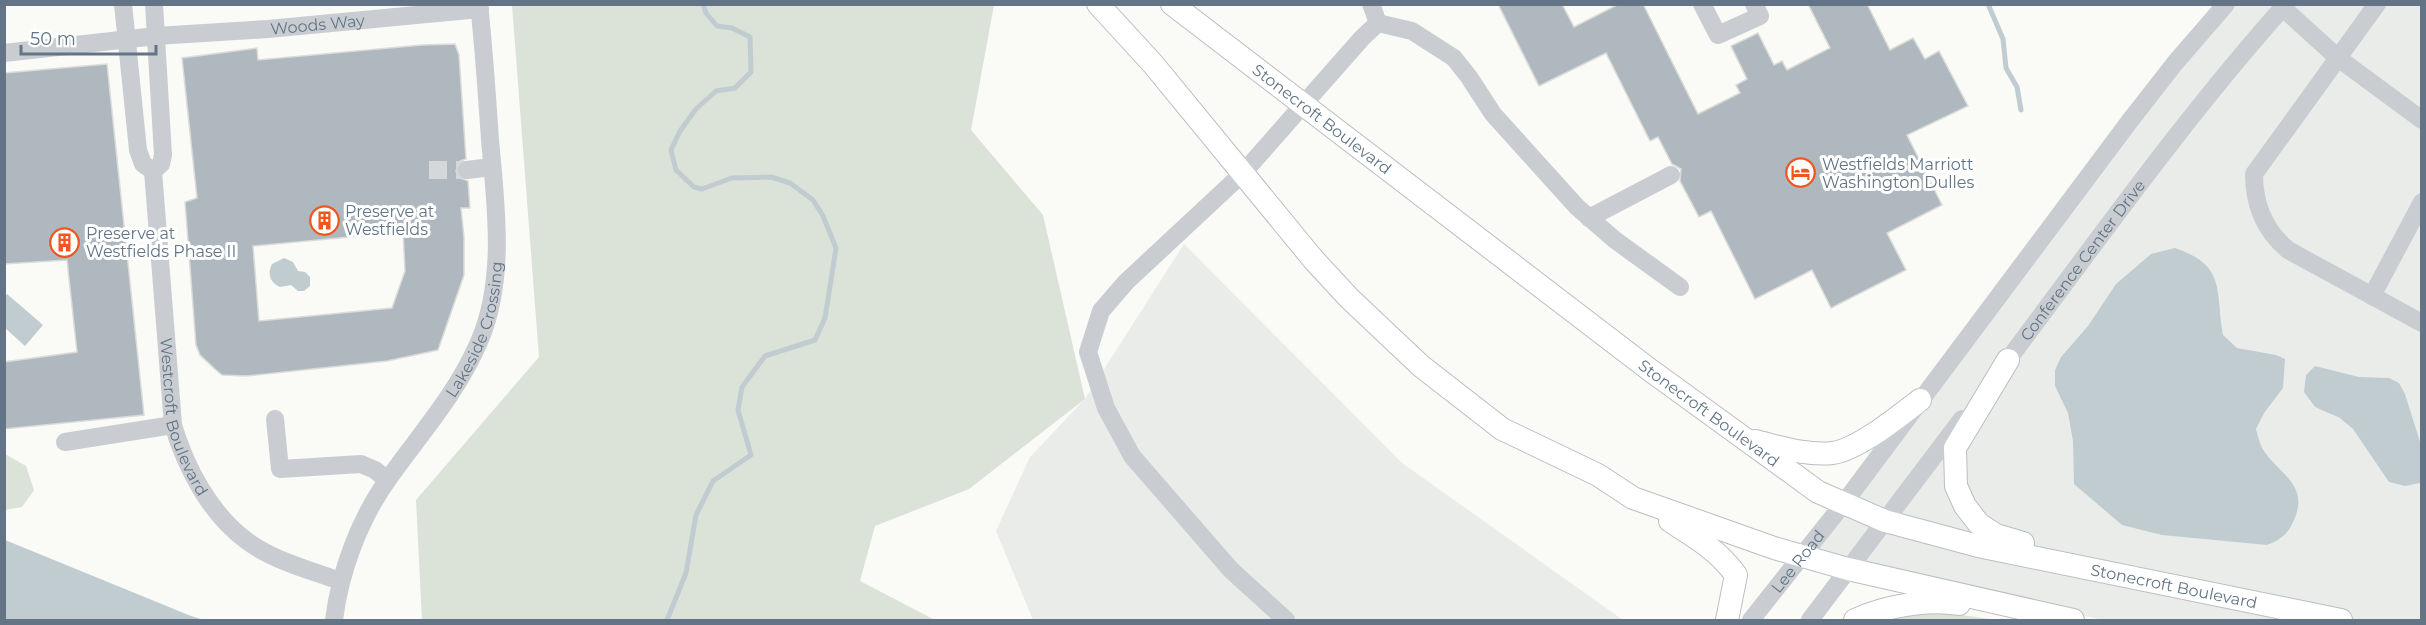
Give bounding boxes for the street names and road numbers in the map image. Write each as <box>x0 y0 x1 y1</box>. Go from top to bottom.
street label: Woods Way <box>270 11 366 39</box>
street label: Stonecroft Boulevard <box>1249 60 1395 178</box>
street label: Conference Center Drive <box>2017 176 2149 345</box>
street label: Lakeside Crossing <box>442 261 506 401</box>
street label: Westcroft Boulevard <box>156 337 212 499</box>
street label: Stonecroft Boulevard <box>1635 356 1783 471</box>
street label: Lee Road <box>1767 526 1829 597</box>
street label: Stonecroft Boulevard <box>2089 560 2259 613</box>

